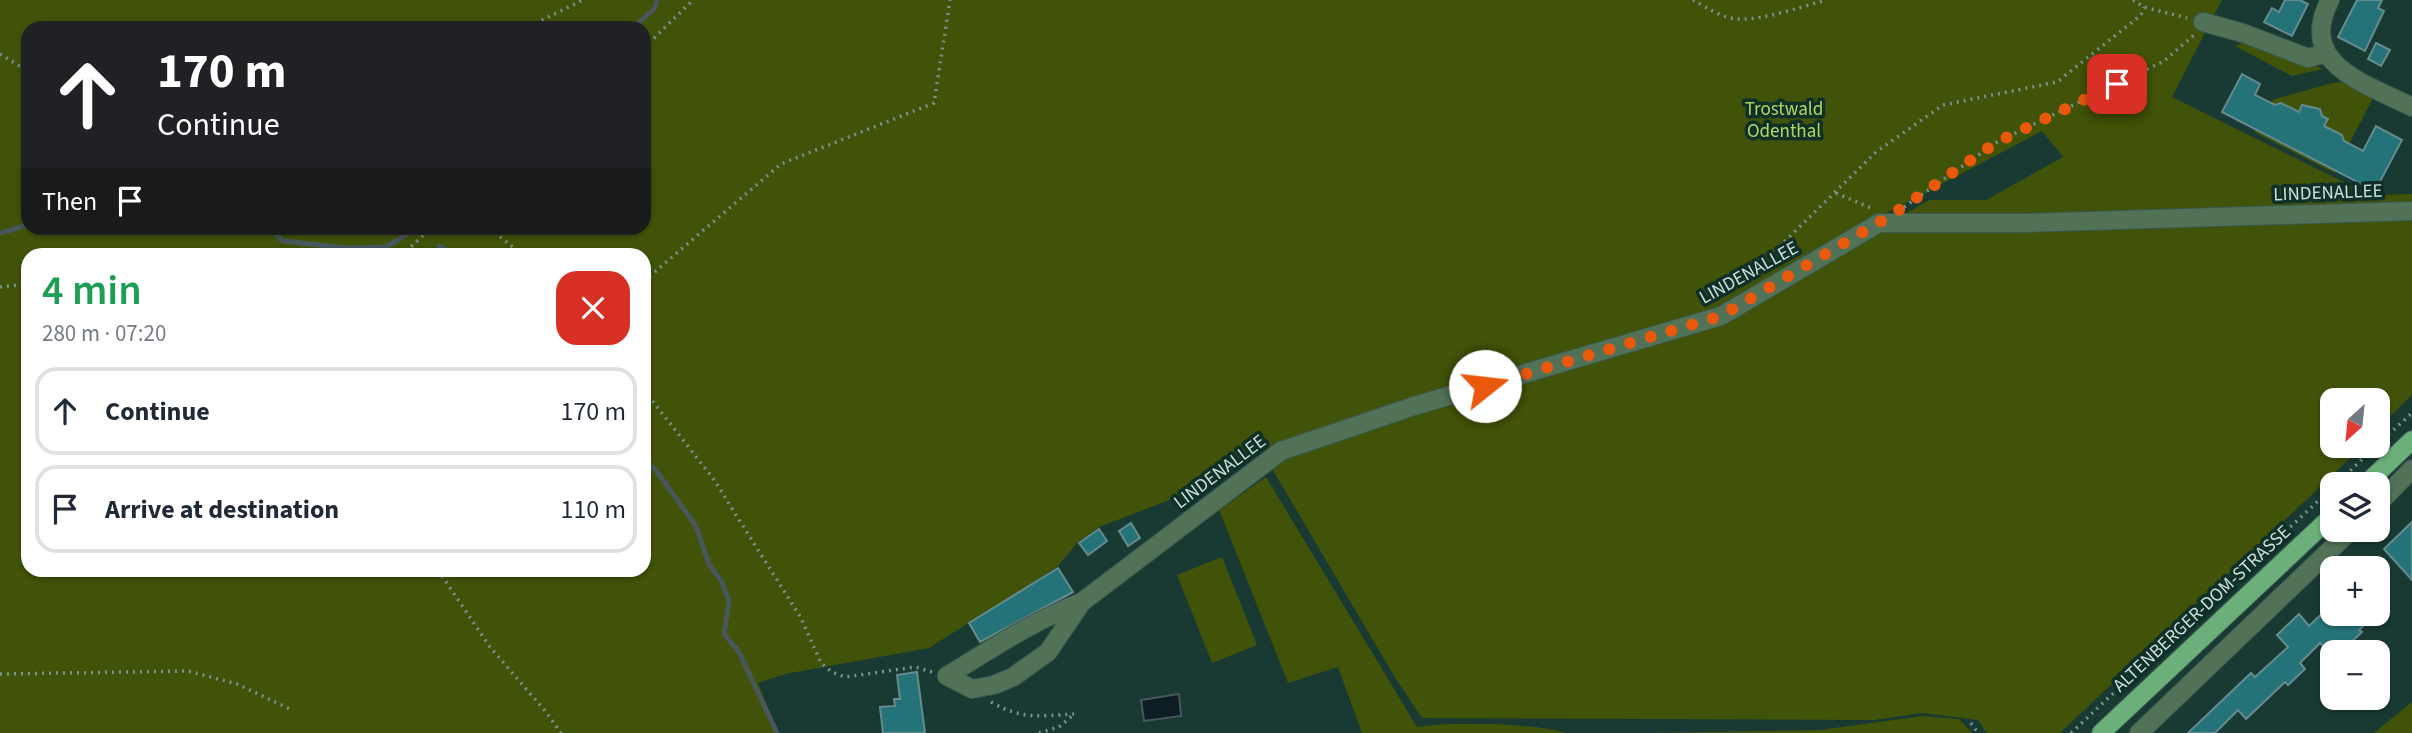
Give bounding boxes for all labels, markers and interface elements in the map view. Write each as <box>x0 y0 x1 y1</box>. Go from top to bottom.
text: 170 m <box>157 37 286 107</box>
icon: ahead <box>42 49 133 140</box>
pin <box>2087 54 2147 114</box>
icon: arrive <box>2098 65 2136 103</box>
park label: Trostwald Odenthal <box>1745 96 1823 145</box>
text: Continue <box>157 102 280 148</box>
street label: LINDENALLEE <box>2273 178 2383 208</box>
icon: arrive <box>111 182 149 220</box>
text: Then <box>42 183 97 220</box>
street label: LINDENALLEE <box>1695 235 1803 311</box>
text: 4 min <box>42 261 142 321</box>
button: close <box>556 271 630 345</box>
text: 280 m · 07:20 <box>42 317 166 350</box>
position arrow <box>1448 349 1522 423</box>
north arrow <box>2320 388 2390 458</box>
map controls <box>2320 388 2390 710</box>
icon: ahead <box>46 392 84 430</box>
text: Continue <box>105 393 210 430</box>
text: 170 m <box>560 393 626 430</box>
street label: LINDENALLEE <box>1168 428 1272 516</box>
button: layers <box>2320 472 2390 542</box>
icon: arrive <box>46 490 84 528</box>
text: Arrive at destination <box>105 491 339 528</box>
text: 110 m <box>560 491 626 528</box>
street label: ALTENBERGER-DOM-STRASSE <box>2107 519 2297 699</box>
button: + <box>2320 556 2390 626</box>
button: − <box>2320 640 2390 710</box>

